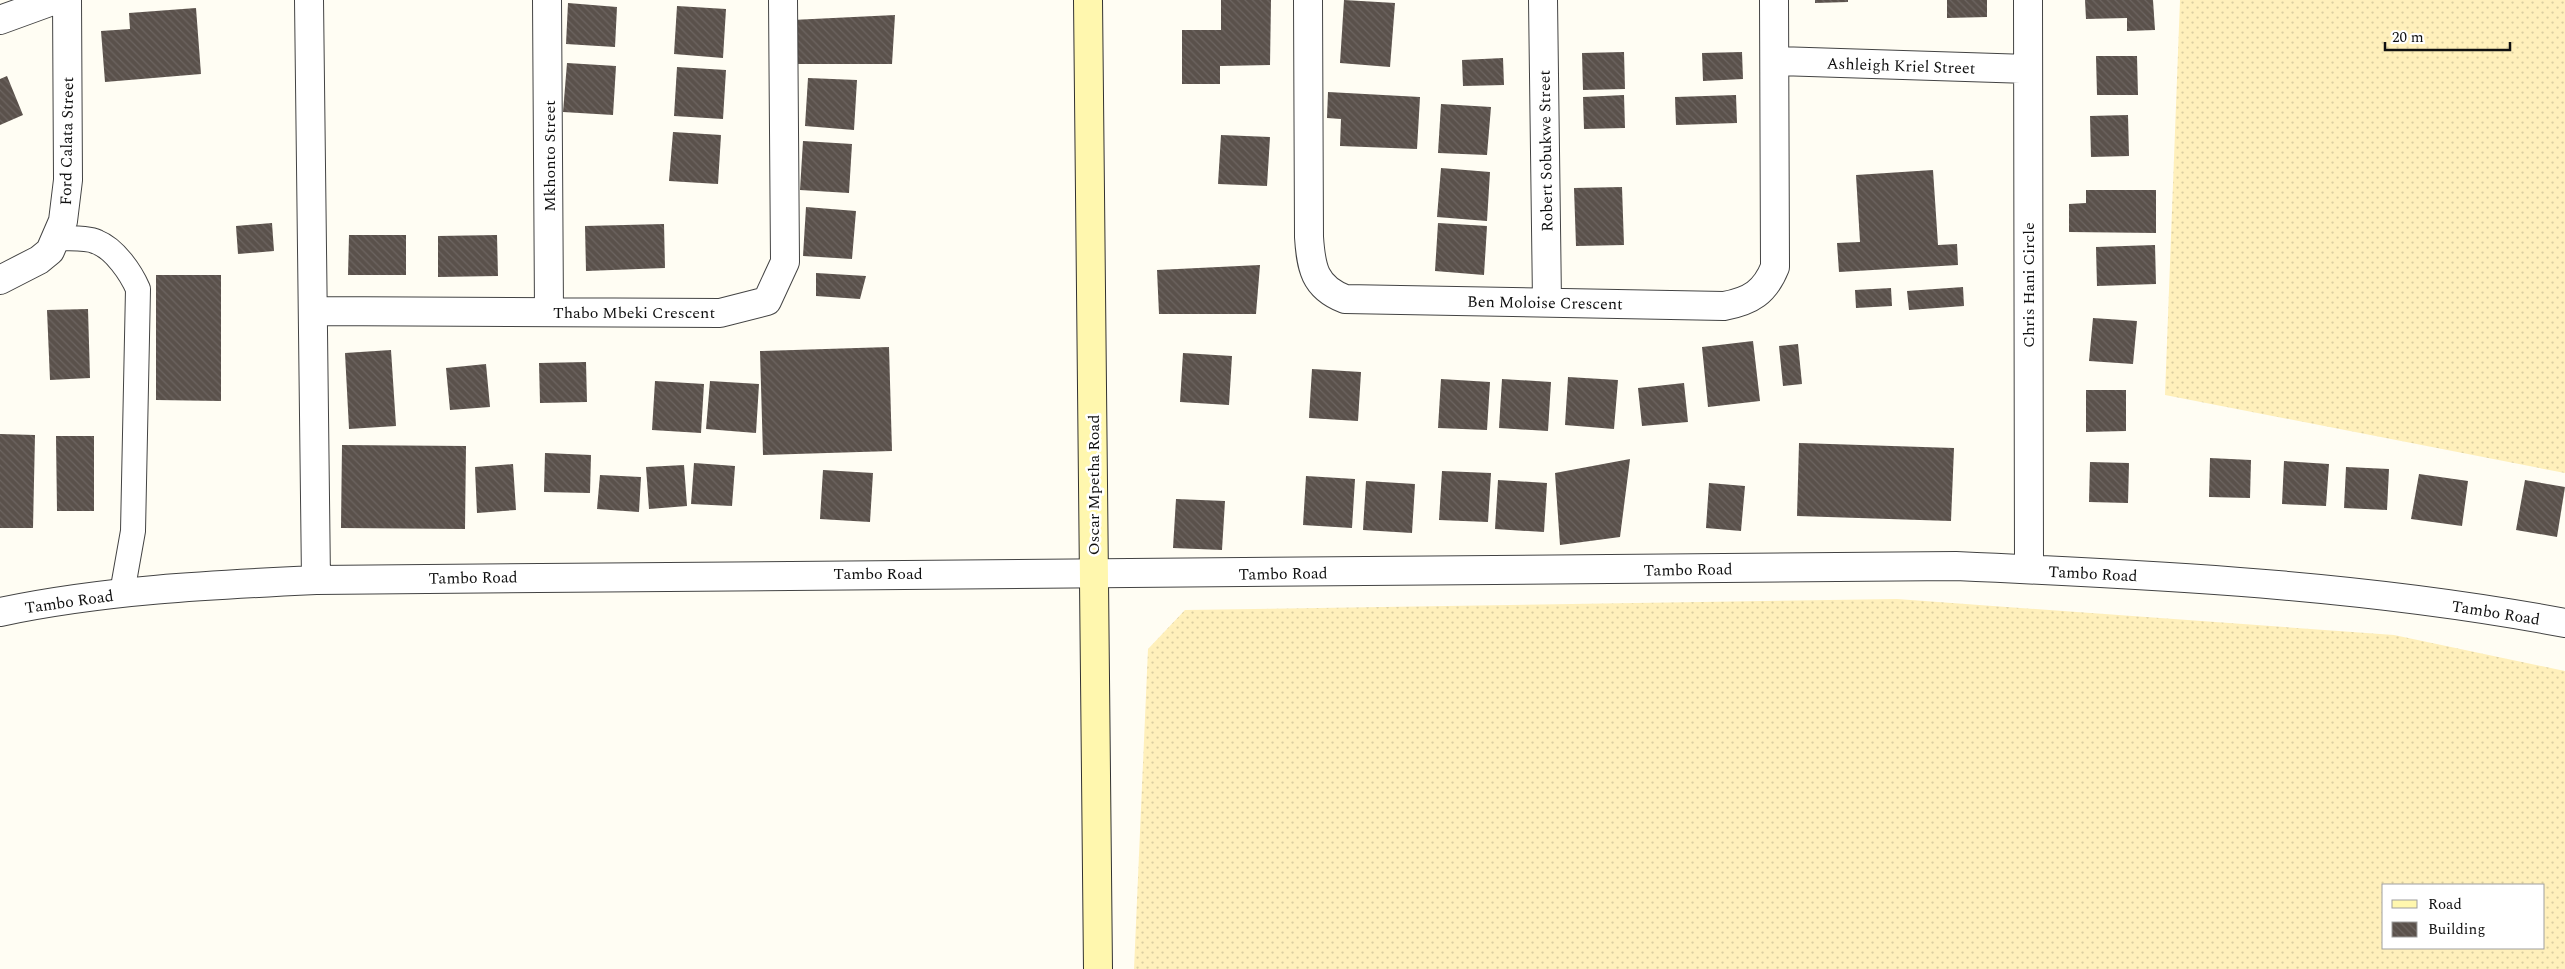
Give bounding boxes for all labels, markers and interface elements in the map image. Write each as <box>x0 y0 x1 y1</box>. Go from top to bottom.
scale bar <box>2385 20 2510 52</box>
text: 20 m <box>2392 26 2424 49</box>
street label: Ashleigh Kriel Street <box>1826 51 1976 81</box>
street label: Robert Sobukwe Street <box>1533 69 1559 232</box>
street label: Ford Calata Street <box>54 76 80 206</box>
street label: Mkhonto Street <box>538 100 562 212</box>
street label: Chris Hani Circle <box>2017 222 2041 348</box>
street label: Ben Moloise Crescent <box>1467 290 1623 316</box>
street label: Thabo Mbeki Crescent <box>553 301 715 325</box>
street label: Oscar Mpetha Road <box>1082 415 1106 555</box>
street label: Tambo Road <box>1643 557 1733 583</box>
street label: Tambo Road <box>2048 560 2138 588</box>
street label: Tambo Road <box>1238 561 1328 587</box>
street label: Tambo Road <box>833 562 923 586</box>
street label: Tambo Road <box>428 565 518 591</box>
street label: Tambo Road <box>23 584 115 620</box>
street label: Tambo Road <box>2450 594 2542 632</box>
legend <box>2382 884 2545 949</box>
text: Road <box>2428 893 2462 916</box>
text: Building <box>2428 918 2485 941</box>

